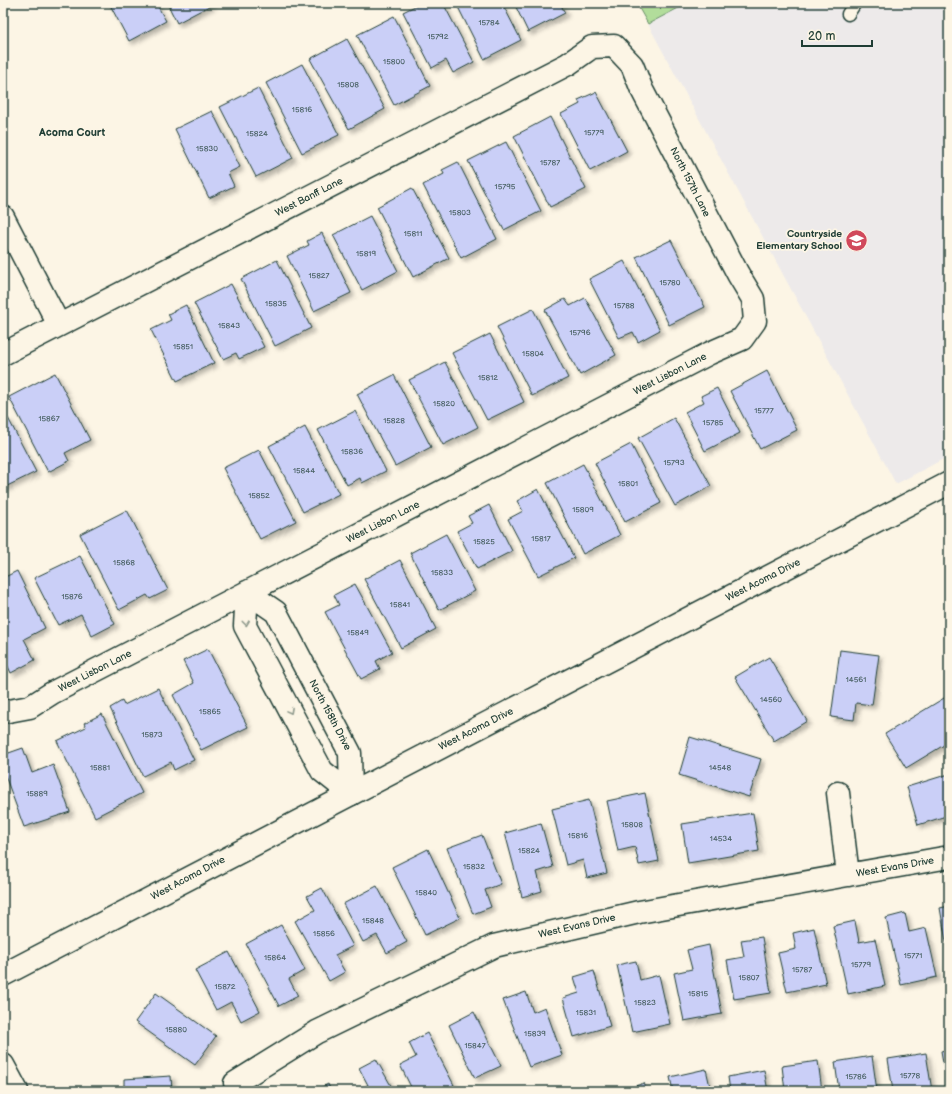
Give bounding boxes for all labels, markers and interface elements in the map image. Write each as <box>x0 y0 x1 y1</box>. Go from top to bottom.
house number: 15784 <box>478 18 500 27</box>
scale bar <box>802 22 872 48</box>
text: 20 m <box>808 29 835 44</box>
house number: 15792 <box>428 32 449 41</box>
house number: 15800 <box>383 57 405 66</box>
house number: 15808 <box>337 80 359 89</box>
house number: 15816 <box>292 105 312 114</box>
district label: Acoma Court <box>38 126 105 139</box>
house number: 15779 <box>584 128 604 137</box>
house number: 15824 <box>246 129 268 138</box>
house number: 15830 <box>196 144 218 153</box>
street label: North 157th Lane <box>667 145 713 219</box>
house number: 15787 <box>540 158 560 167</box>
street label: West Banff Lane <box>273 175 345 219</box>
house number: 15795 <box>495 182 516 191</box>
house number: 15803 <box>449 208 471 217</box>
school or university icon: Countryside Elementary School <box>844 227 870 253</box>
place label: Countryside Elementary School <box>756 228 842 252</box>
house number: 15811 <box>404 229 422 238</box>
house number: 15819 <box>356 249 376 258</box>
house number: 15827 <box>309 271 330 280</box>
house number: 15780 <box>660 278 681 287</box>
house number: 15835 <box>265 299 287 308</box>
house number: 15788 <box>614 301 635 310</box>
house number: 15843 <box>218 321 240 330</box>
house number: 15796 <box>569 328 591 337</box>
house number: 15851 <box>173 342 193 351</box>
house number: 15804 <box>522 349 544 358</box>
street label: West Lisbon Lane <box>631 350 709 398</box>
house number: 15812 <box>478 373 498 382</box>
house number: 15820 <box>433 399 455 408</box>
house number: 15777 <box>754 406 774 415</box>
house number: 15867 <box>38 414 60 423</box>
house number: 15828 <box>383 416 405 425</box>
house number: 15785 <box>703 418 724 427</box>
house number: 15836 <box>341 447 363 456</box>
house number: 15793 <box>663 458 685 467</box>
house number: 15844 <box>293 466 315 475</box>
house number: 15801 <box>618 479 638 488</box>
house number: 15852 <box>248 491 270 500</box>
street label: West Lisbon Lane <box>344 498 422 546</box>
house number: 15809 <box>572 505 594 514</box>
house number: 15817 <box>531 534 551 543</box>
house number: 15825 <box>473 537 495 546</box>
street label: West Acoma Drive <box>724 556 802 604</box>
house number: 15868 <box>113 558 135 567</box>
house number: 15833 <box>431 568 453 577</box>
house number: 15876 <box>61 592 83 601</box>
house number: 15841 <box>390 600 410 609</box>
one-way arrow <box>241 620 250 627</box>
house number: 15849 <box>347 628 369 637</box>
street label: West Lisbon Lane <box>56 647 134 695</box>
house number: 14561 <box>846 675 866 684</box>
street label: North 158th Drive <box>306 678 354 753</box>
house number: 14560 <box>760 695 782 704</box>
street label: West Acoma Drive <box>437 705 515 753</box>
house number: 15865 <box>199 707 221 716</box>
one-way arrow <box>285 707 293 714</box>
house number: 15873 <box>141 730 163 739</box>
house number: 15881 <box>90 763 110 772</box>
house number: 14548 <box>709 763 731 772</box>
house number: 15889 <box>26 789 48 798</box>
house number: 15808 <box>621 820 643 829</box>
house number: 15816 <box>568 831 588 840</box>
house number: 14534 <box>710 834 732 843</box>
house number: 15824 <box>518 846 540 855</box>
street label: West Acoma Drive <box>149 853 227 903</box>
street label: West Evans Drive <box>855 854 935 880</box>
house number: 15832 <box>463 862 485 871</box>
house number: 15840 <box>415 888 437 897</box>
street label: West Evans Drive <box>537 911 617 941</box>
house number: 15848 <box>362 916 384 925</box>
house number: 15856 <box>313 929 335 938</box>
house number: 15771 <box>904 951 922 960</box>
house number: 15864 <box>264 953 286 962</box>
house number: 15779 <box>851 960 871 969</box>
house number: 15787 <box>792 965 812 974</box>
house number: 15807 <box>739 973 760 982</box>
house number: 15872 <box>215 982 236 991</box>
house number: 15815 <box>688 989 708 998</box>
house number: 15823 <box>634 998 656 1007</box>
house number: 15831 <box>576 1008 596 1017</box>
house number: 15880 <box>165 1025 187 1034</box>
house number: 15839 <box>524 1029 546 1038</box>
house number: 15847 <box>464 1041 486 1050</box>
house number: 15778 <box>900 1071 920 1080</box>
house number: 15786 <box>845 1072 867 1081</box>

